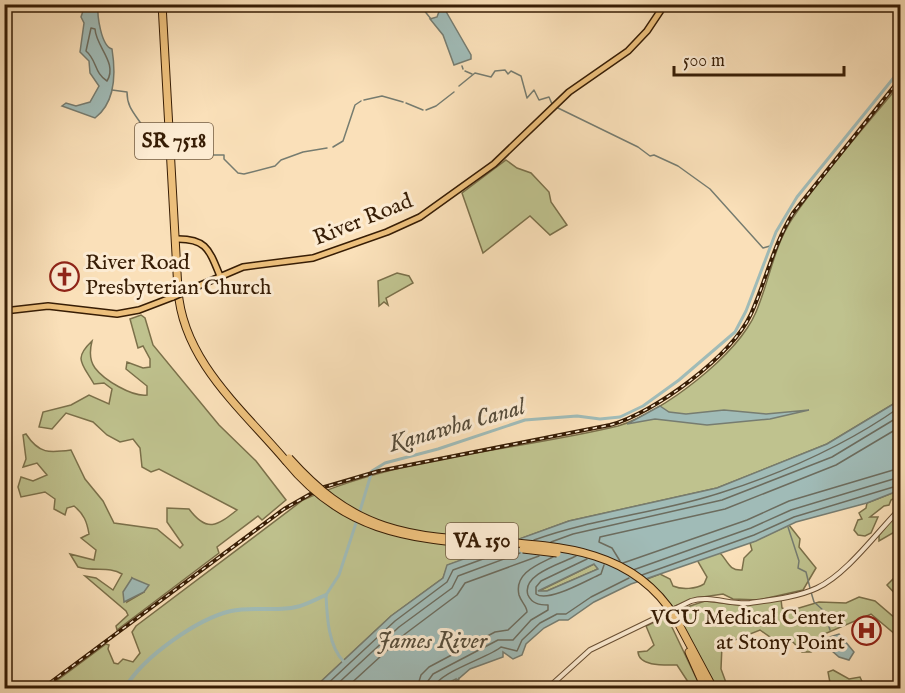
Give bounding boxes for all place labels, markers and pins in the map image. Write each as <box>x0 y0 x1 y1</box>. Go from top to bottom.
place label: River Road Presbyterian Church <box>85 249 272 302</box>
church icon: River Road Presbyterian Church <box>48 260 80 292</box>
place label: VCU Medical Center at Stony Point <box>649 604 845 657</box>
hospital icon: VCU Medical Center at Stony Point <box>850 615 882 647</box>

